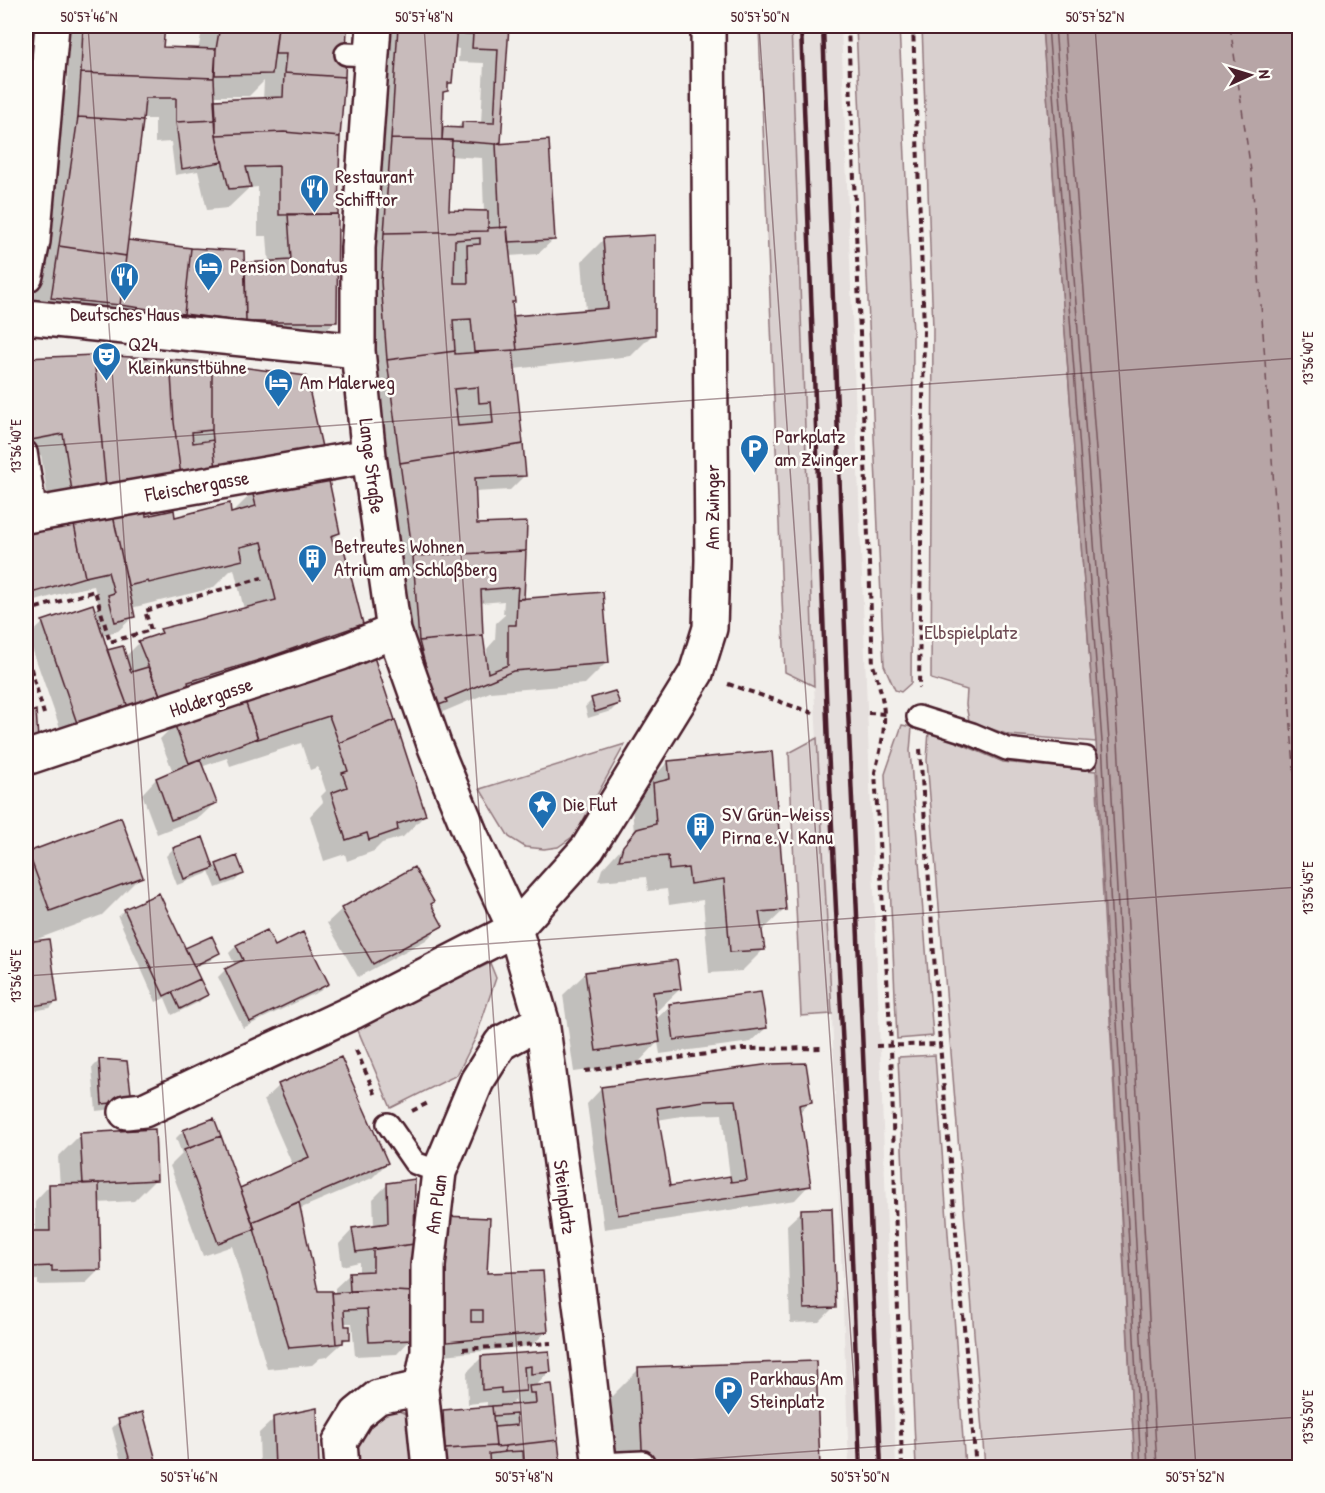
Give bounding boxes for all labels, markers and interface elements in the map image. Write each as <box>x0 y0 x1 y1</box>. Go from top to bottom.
text: 50°57'46"N <box>61 6 117 27</box>
text: 50°57'48"N <box>395 6 453 27</box>
text: 50°57'50"N <box>731 6 789 27</box>
text: 50°57'52"N <box>1066 6 1124 27</box>
north arrow <box>1220 45 1280 105</box>
text: N <box>1254 69 1276 79</box>
place label: Restaurant Schifftor <box>335 162 415 212</box>
restaurant icon: Restaurant Schifftor <box>298 172 330 214</box>
hotel icon: Pension Donatus <box>193 250 225 292</box>
place label: Pension Donatus <box>230 252 348 279</box>
restaurant icon: Deutsches Haus <box>109 260 141 302</box>
place label: Deutsches Haus <box>70 300 180 327</box>
place label: Q24 Kleinkunstbühne <box>128 330 247 380</box>
text: 13°56'40"E <box>1297 331 1318 385</box>
theatre icon: Q24 Kleinkunstbühne <box>91 340 123 382</box>
hotel icon: Am Malerweg <box>263 366 295 408</box>
place label: Am Malerweg <box>300 368 395 395</box>
street label: Lange Straße <box>353 417 392 515</box>
text: 13°56'40"E <box>5 419 26 473</box>
place label: Parkplatz am Zwinger <box>775 422 859 472</box>
parking icon: Parkplatz am Zwinger <box>738 432 770 474</box>
street label: Fleischergasse <box>142 463 251 508</box>
street label: Am Zwinger <box>698 464 725 550</box>
place label: Betreutes Wohnen Atrium am Schloßberg <box>334 532 497 582</box>
building icon: Betreutes Wohnen Atrium am Schloßberg <box>297 542 329 584</box>
park label: Elbspielplatz <box>924 618 1018 645</box>
street label: Holdergasse <box>166 670 256 723</box>
place icon: Die Flut <box>526 788 558 830</box>
place label: Die Flut <box>563 790 618 817</box>
place label: SV Grün-Weiss Pirna e.V. Kanu <box>722 800 833 850</box>
building icon: SV Grün-Weiss Pirna e.V. Kanu <box>685 810 717 852</box>
text: 13°56'45"E <box>1297 861 1318 915</box>
text: 13°56'45"E <box>5 949 26 1003</box>
street label: Steinplatz <box>548 1158 584 1236</box>
street label: Am Plan <box>418 1172 453 1235</box>
place label: Parkhaus Am Steinplatz <box>750 1364 843 1414</box>
parking icon: Parkhaus Am Steinplatz <box>713 1374 745 1416</box>
text: 13°56'50"E <box>1297 1389 1318 1444</box>
text: 50°57'46"N <box>161 1466 217 1487</box>
text: 50°57'48"N <box>495 1466 553 1487</box>
text: 50°57'50"N <box>831 1466 889 1487</box>
text: 50°57'52"N <box>1166 1466 1224 1487</box>

